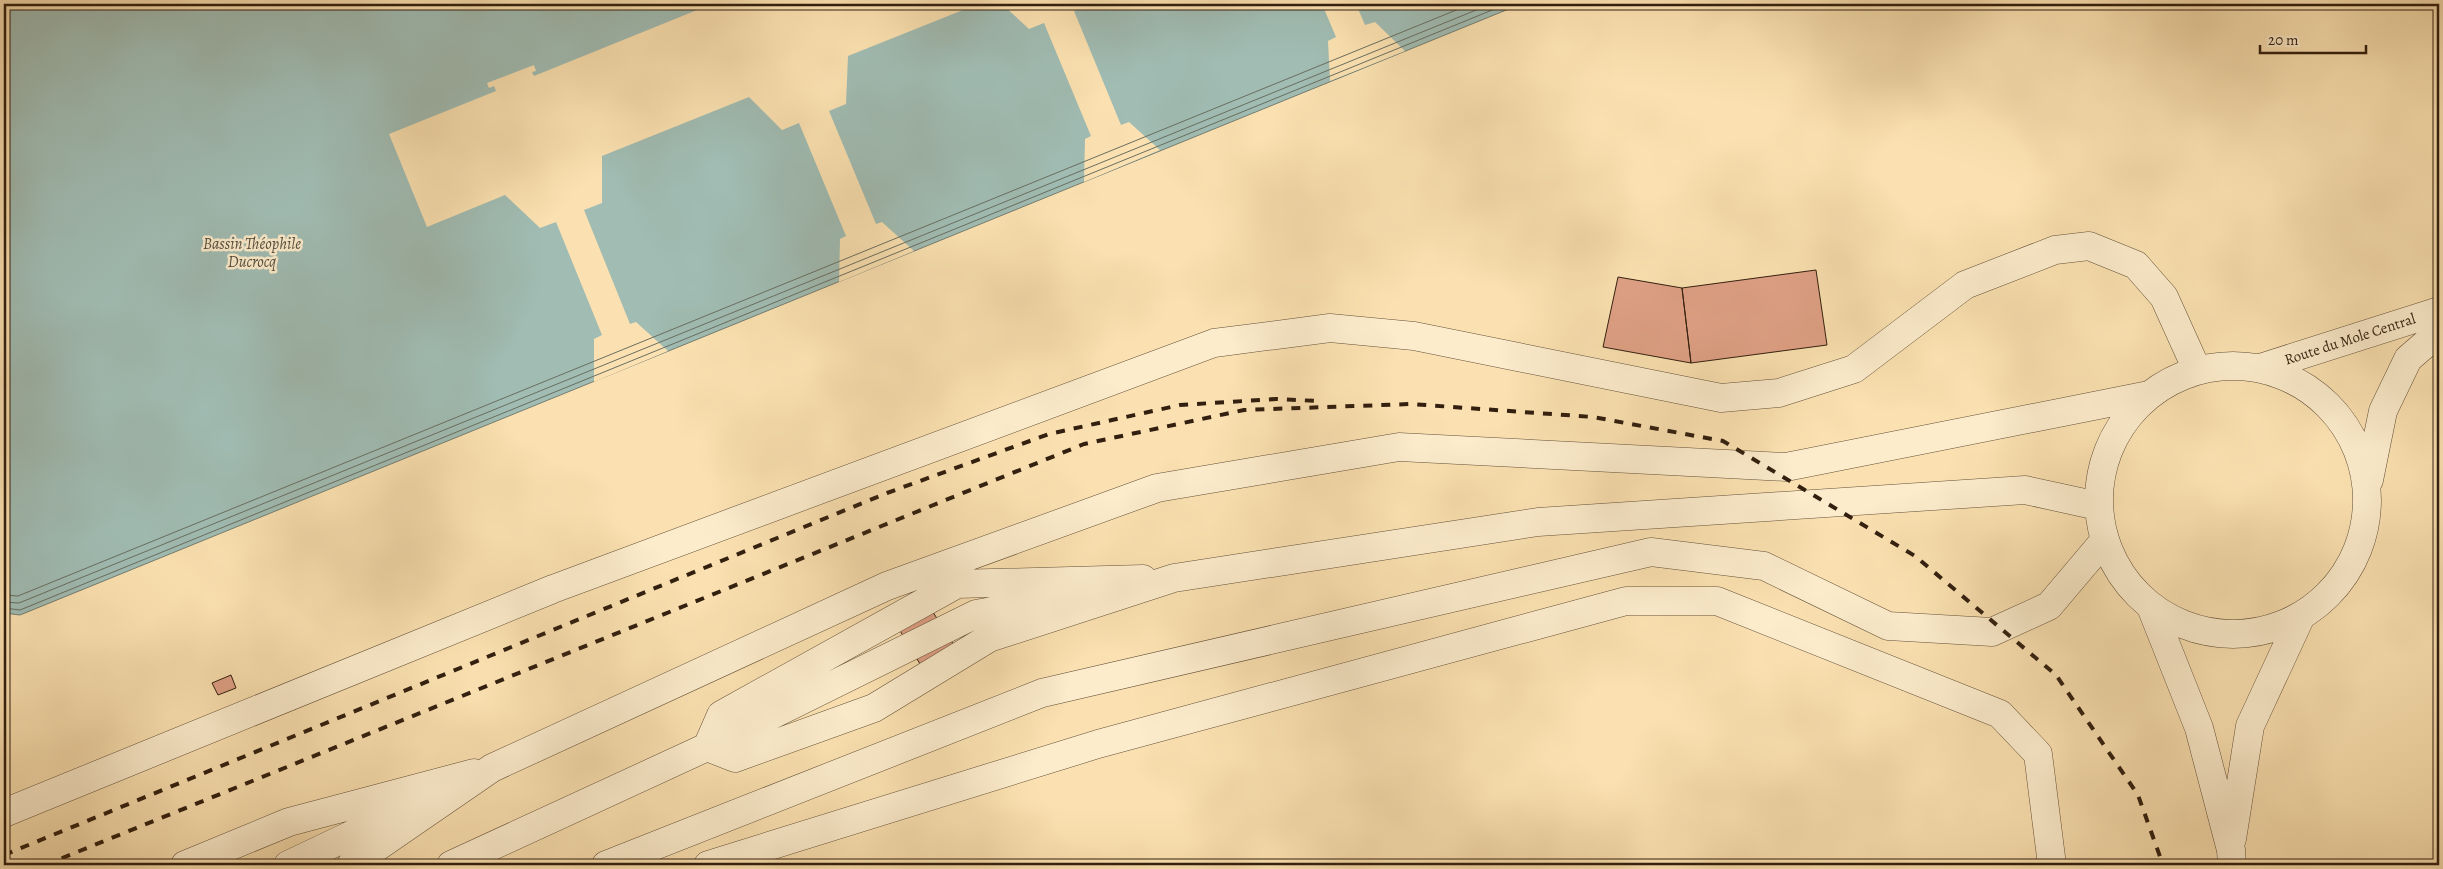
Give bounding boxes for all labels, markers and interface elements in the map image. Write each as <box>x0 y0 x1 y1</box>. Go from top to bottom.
scale bar <box>2260 22 2367 54</box>
text: 20 m <box>2268 30 2299 50</box>
water label: Bassin Théophile Ducrocq <box>203 233 301 273</box>
street label: Route du Mole Central <box>2282 308 2418 370</box>

